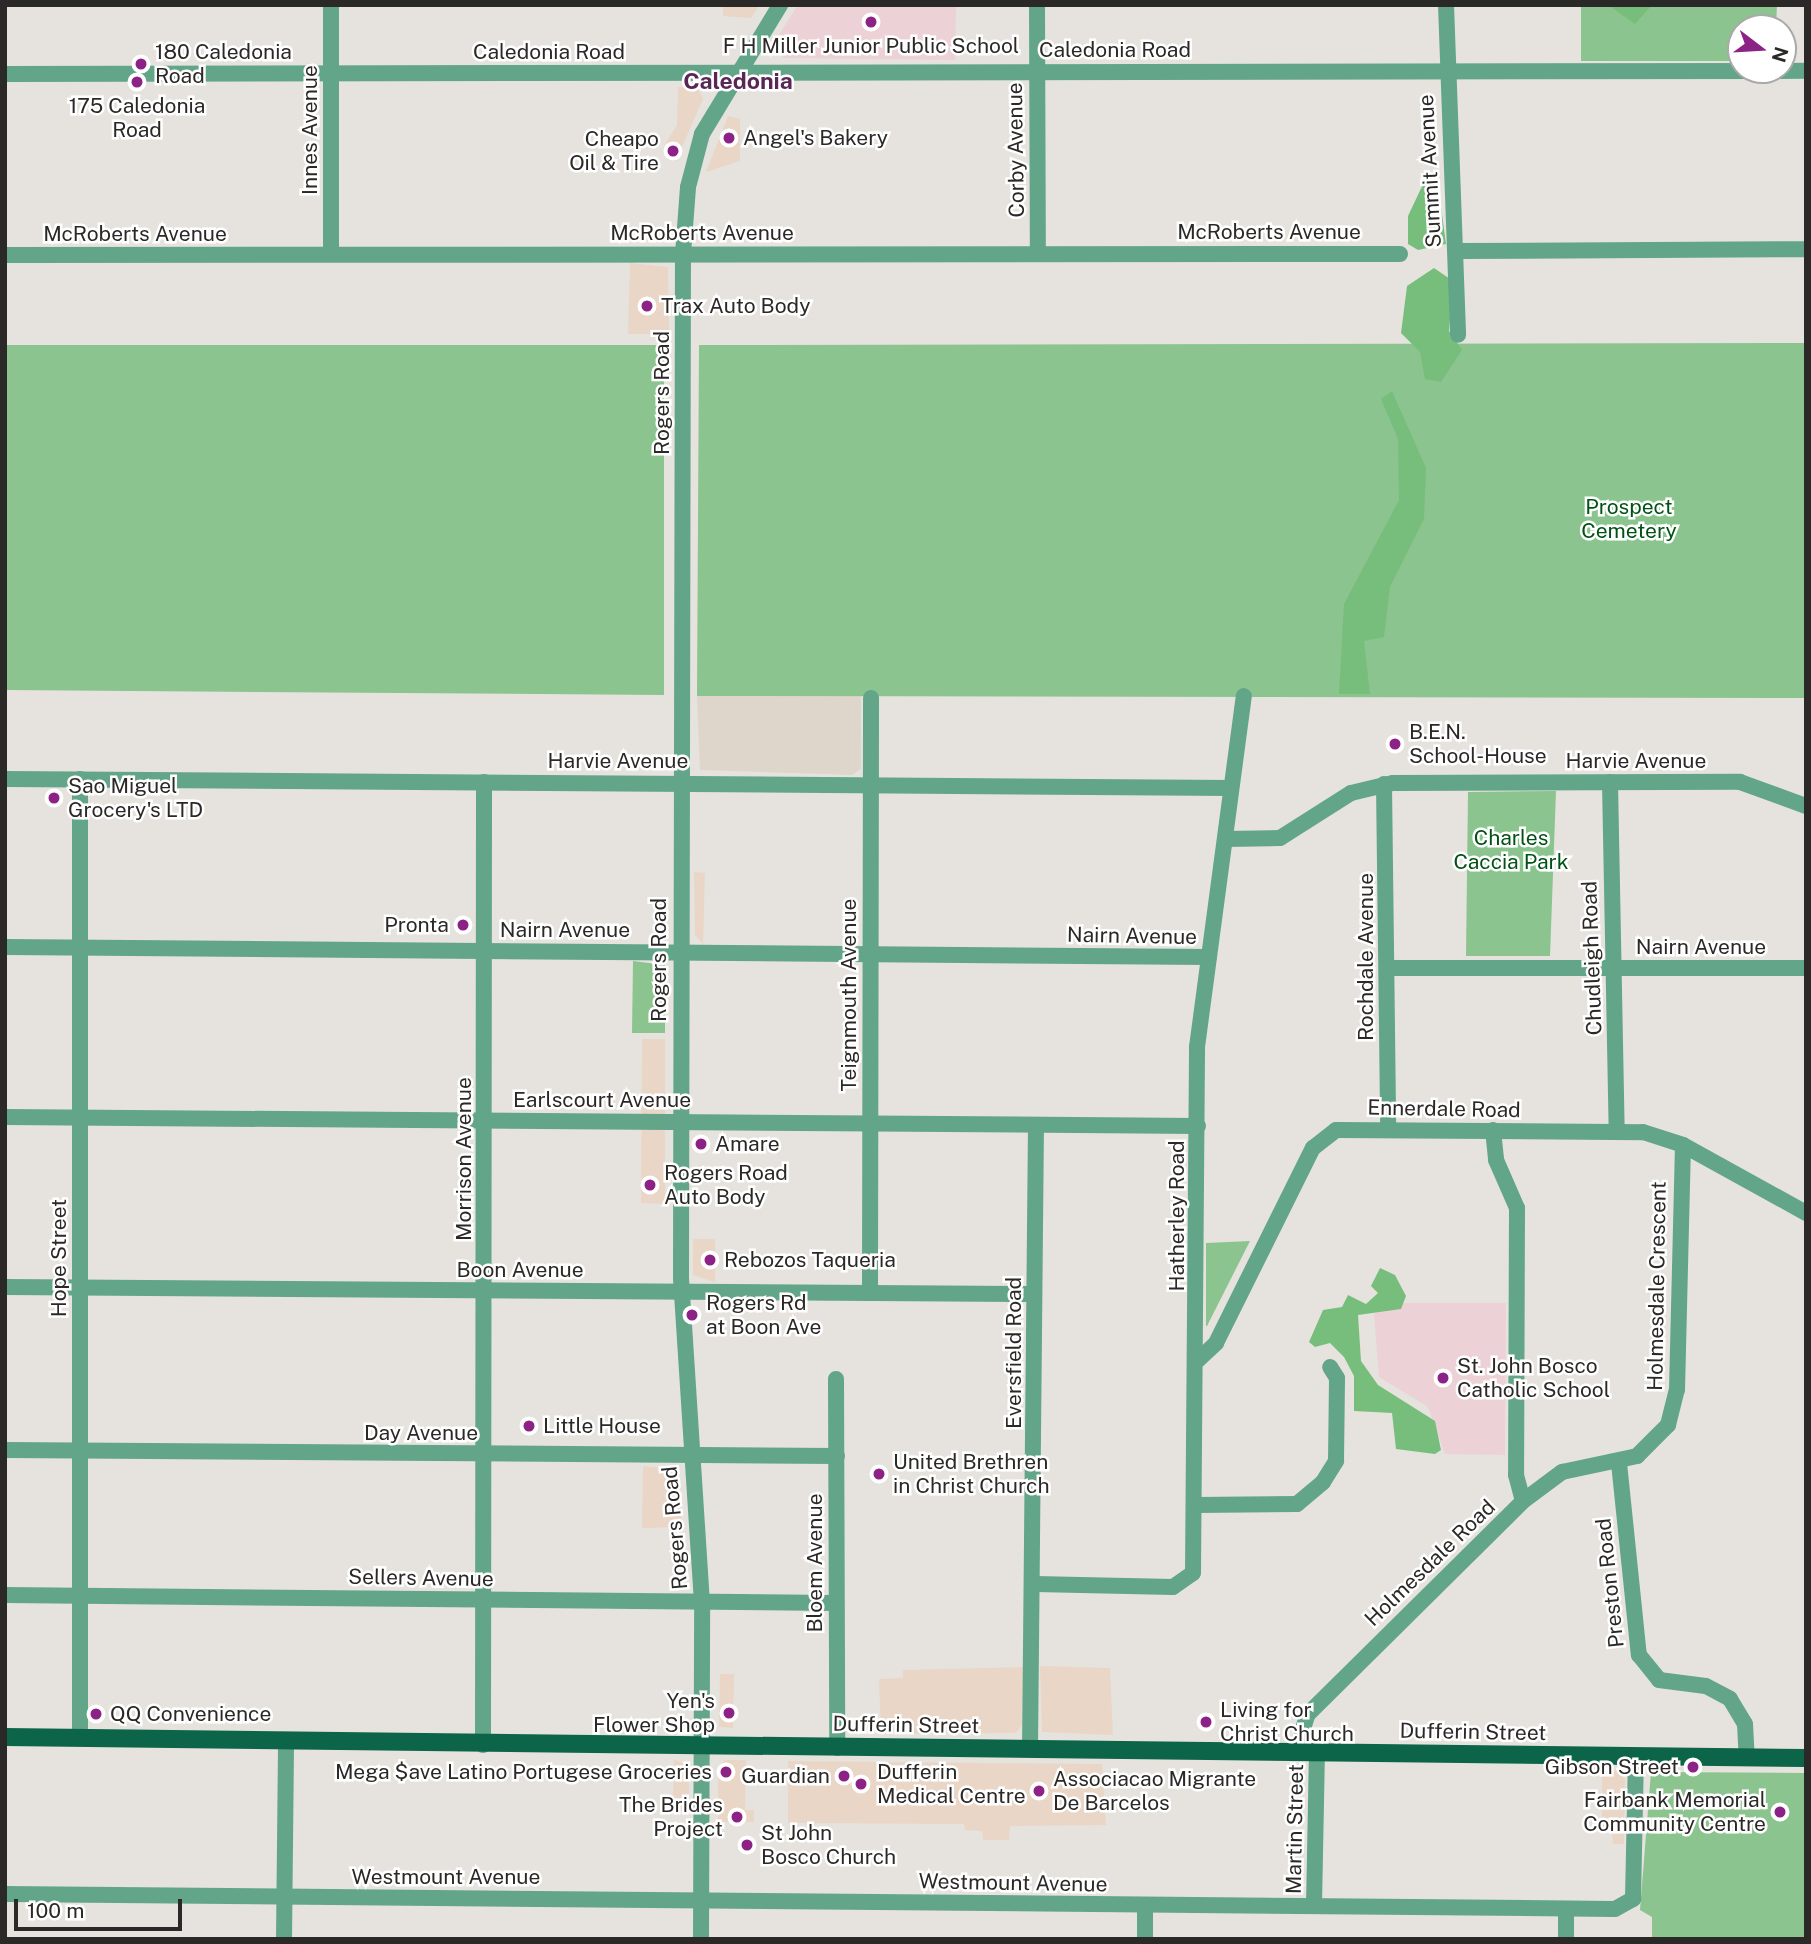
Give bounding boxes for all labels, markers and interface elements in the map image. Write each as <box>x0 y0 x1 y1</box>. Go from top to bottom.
marker: F H Miller Junior Public School <box>863 14 879 30</box>
north arrow <box>1727 14 1797 84</box>
place label: F H Miller Junior Public School <box>723 33 1019 59</box>
street label: Caledonia Road <box>1039 37 1191 63</box>
place label: 180 Caledonia Road <box>155 39 292 89</box>
street label: Caledonia Road <box>473 39 625 65</box>
text: N <box>1767 44 1793 65</box>
marker: 180 Caledonia Road <box>133 56 149 72</box>
street label: Innes Avenue <box>297 65 323 195</box>
district label: Caledonia <box>683 67 793 95</box>
marker: 175 Caledonia Road <box>129 74 145 90</box>
street label: Corby Avenue <box>1002 82 1030 218</box>
place label: 175 Caledonia Road <box>69 93 205 143</box>
street label: Summit Avenue <box>1413 94 1447 248</box>
place label: Angel's Bakery <box>743 125 888 151</box>
place label: Cheapo Oil & Tire <box>569 126 659 176</box>
marker: Angel's Bakery <box>721 130 737 146</box>
marker: Cheapo Oil & Tire <box>665 143 681 159</box>
street label: McRoberts Avenue <box>1177 219 1361 245</box>
street label: McRoberts Avenue <box>610 220 794 246</box>
street label: McRoberts Avenue <box>43 221 227 247</box>
place label: Trax Auto Body <box>661 293 811 319</box>
marker: Trax Auto Body <box>639 298 655 314</box>
street label: Rogers Road <box>649 331 675 455</box>
park label: Prospect Cemetery <box>1581 494 1677 544</box>
place label: B.E.N. School-House <box>1409 719 1547 769</box>
marker: B.E.N. School-House <box>1387 736 1403 752</box>
street label: Harvie Avenue <box>547 748 689 774</box>
street label: Harvie Avenue <box>1565 748 1707 774</box>
place label: Sao Miguel Grocery's LTD <box>68 773 203 823</box>
marker: Sao Miguel Grocery's LTD <box>46 790 62 806</box>
park label: Charles Caccia Park <box>1453 825 1569 875</box>
street label: Rochdale Avenue <box>1353 873 1379 1041</box>
street label: Chudleigh Road <box>1577 880 1607 1036</box>
street label: Rogers Road <box>646 898 672 1022</box>
street label: Teignmouth Avenue <box>836 899 862 1091</box>
place label: Pronta <box>384 912 449 938</box>
marker: Pronta <box>455 917 471 933</box>
street label: Nairn Avenue <box>500 917 630 943</box>
street label: Nairn Avenue <box>1067 922 1197 950</box>
street label: Nairn Avenue <box>1636 934 1766 960</box>
street label: Morrison Avenue <box>451 1077 477 1241</box>
street label: Earlscourt Avenue <box>513 1087 691 1113</box>
street label: Ennerdale Road <box>1367 1095 1521 1123</box>
place label: Amare <box>715 1131 780 1157</box>
marker: Amare <box>693 1136 709 1152</box>
street label: Hatherley Road <box>1164 1140 1190 1292</box>
place label: Rogers Road Auto Body <box>664 1160 788 1210</box>
marker: Rogers Road Auto Body <box>642 1177 658 1193</box>
street label: Holmesdale Crescent <box>1643 1181 1671 1391</box>
street label: Hope Street <box>46 1199 72 1317</box>
place label: Rebozos Taqueria <box>724 1247 896 1273</box>
marker: Rebozos Taqueria <box>702 1252 718 1268</box>
street label: Boon Avenue <box>456 1257 584 1283</box>
street label: Eversfield Road <box>1001 1277 1027 1429</box>
place label: Rogers Rd at Boon Ave <box>706 1290 821 1340</box>
marker: Rogers Rd at Boon Ave <box>684 1307 700 1323</box>
place label: St. John Bosco Catholic School <box>1457 1353 1610 1403</box>
marker: St. John Bosco Catholic School <box>1435 1370 1451 1386</box>
place label: Little House <box>543 1413 661 1439</box>
marker: Little House <box>521 1418 537 1434</box>
street label: Day Avenue <box>364 1420 478 1446</box>
place label: United Brethren in Christ Church <box>893 1449 1050 1499</box>
street label: Rogers Road <box>657 1465 693 1591</box>
marker: United Brethren in Christ Church <box>871 1466 887 1482</box>
street label: Bloem Avenue <box>802 1493 828 1633</box>
street label: Holmesdale Road <box>1360 1494 1500 1632</box>
street label: Preston Road <box>1591 1517 1629 1649</box>
street label: Sellers Avenue <box>348 1564 494 1592</box>
place label: Yen's Flower Shop <box>593 1688 715 1738</box>
place label: Living for Christ Church <box>1220 1697 1354 1747</box>
place label: QQ Convenience <box>110 1701 271 1727</box>
marker: Yen's Flower Shop <box>721 1705 737 1721</box>
marker: QQ Convenience <box>88 1706 104 1722</box>
street label: Dufferin Street <box>832 1711 980 1739</box>
marker: Living for Christ Church <box>1198 1714 1214 1730</box>
street label: Dufferin Street <box>1399 1718 1547 1746</box>
place label: Gibson Street <box>1545 1754 1679 1780</box>
place label: Mega $ave Latino Portugese Groceries <box>334 1759 712 1785</box>
place label: Dufferin Medical Centre <box>877 1759 1026 1809</box>
marker: Gibson Street <box>1685 1759 1701 1775</box>
place label: Guardian <box>741 1763 830 1789</box>
marker: Mega $ave Latino Portugese Groceries <box>718 1764 734 1780</box>
street label: Martin Street <box>1281 1764 1309 1894</box>
place label: Associacao Migrante De Barcelos <box>1053 1766 1256 1816</box>
marker: Guardian <box>836 1768 852 1784</box>
marker: Dufferin Medical Centre <box>851 1774 871 1794</box>
marker: Associacao Migrante De Barcelos <box>1031 1783 1047 1799</box>
place label: Fairbank Memorial Community Centre <box>1583 1787 1766 1837</box>
place label: The Brides Project <box>619 1792 723 1842</box>
marker: Fairbank Memorial Community Centre <box>1772 1804 1788 1820</box>
marker: The Brides Project <box>729 1809 745 1825</box>
place label: St John Bosco Church <box>761 1820 896 1870</box>
marker: St John Bosco Church <box>739 1837 755 1853</box>
street label: Westmount Avenue <box>352 1864 540 1890</box>
street label: Westmount Avenue <box>918 1869 1108 1897</box>
scale bar <box>18 1884 186 1928</box>
text: 100 m <box>27 1898 84 1923</box>

